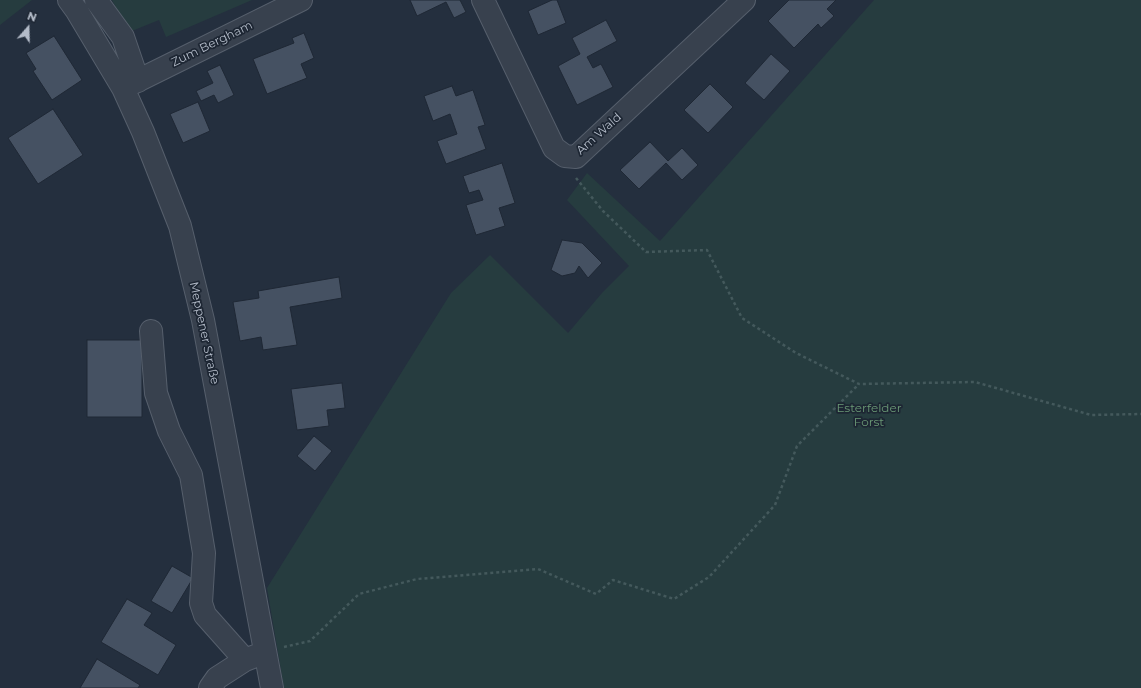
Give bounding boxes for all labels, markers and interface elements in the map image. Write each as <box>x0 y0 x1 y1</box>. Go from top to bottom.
north arrow <box>8 8 48 48</box>
text: N <box>26 9 39 25</box>
street label: Zum Bergham <box>169 18 255 70</box>
street label: Am Wald <box>574 110 624 158</box>
street label: Meppener Straße <box>186 280 222 386</box>
park label: Esterfelder Forst <box>836 401 902 429</box>

